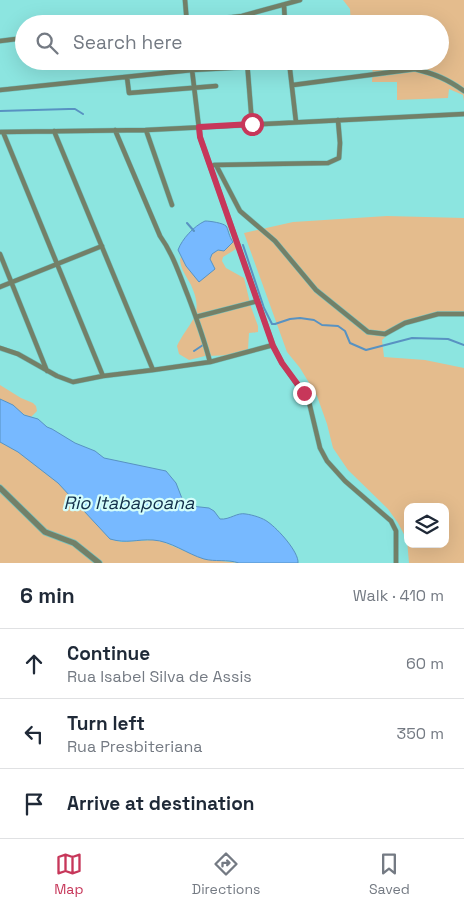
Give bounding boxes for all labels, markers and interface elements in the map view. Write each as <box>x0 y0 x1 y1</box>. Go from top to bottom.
search box <box>15 15 449 70</box>
icon: search <box>33 29 61 57</box>
text: Search here <box>73 30 183 55</box>
route start <box>241 113 264 136</box>
route end <box>293 382 316 405</box>
water label: Rio Itabapoana <box>64 491 195 514</box>
map controls <box>404 503 449 548</box>
button: layers <box>404 503 449 548</box>
text: 6 min <box>20 582 75 609</box>
text: Walk · 410 m <box>353 585 444 606</box>
text: Continue <box>67 641 150 666</box>
icon: ahead <box>20 650 48 678</box>
text: 60 m <box>406 653 444 674</box>
text: Rua Isabel Silva de Assis <box>67 666 252 687</box>
text: Turn left <box>67 711 145 736</box>
icon: left <box>20 720 48 748</box>
text: 350 m <box>397 723 444 744</box>
text: Rua Presbiteriana <box>67 736 202 757</box>
icon: arrive <box>20 790 48 818</box>
text: Arrive at destination <box>67 791 255 816</box>
tab: Map <box>54 850 83 898</box>
tab: Directions <box>192 850 260 898</box>
tab: Saved <box>369 850 410 898</box>

